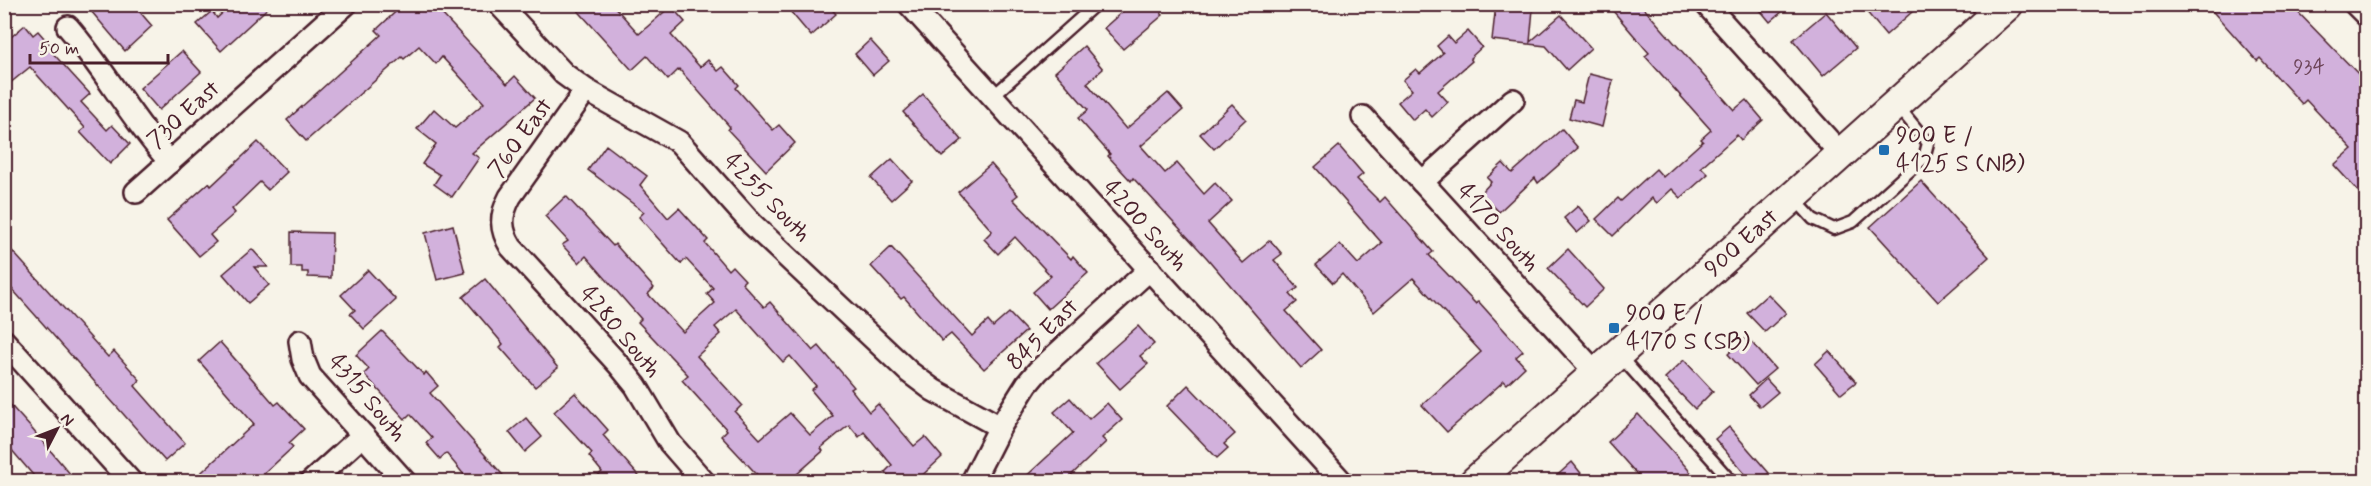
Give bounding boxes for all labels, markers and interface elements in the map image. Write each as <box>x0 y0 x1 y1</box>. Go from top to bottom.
scale bar <box>30 27 168 65</box>
text: 50 m <box>39 37 79 61</box>
house number: 934 <box>2293 53 2325 81</box>
street label: 730 East <box>141 74 227 156</box>
street label: 760 East <box>482 92 561 184</box>
place label: 900 E / 4125 S (NB) <box>1896 121 2025 180</box>
marker: 900 E / 4125 S (NB) <box>1877 143 1891 157</box>
street label: 4255 South <box>717 147 817 249</box>
street label: 4200 South <box>1096 174 1194 278</box>
street label: 4170 South <box>1450 177 1546 279</box>
street label: 900 East <box>1698 202 1785 284</box>
street label: 4280 South <box>572 279 668 385</box>
street label: 845 East <box>1000 292 1086 378</box>
place label: 900 E / 4170 S (SB) <box>1626 299 1751 358</box>
marker: 900 E / 4170 S (SB) <box>1607 321 1621 335</box>
street label: 4315 South <box>321 347 413 449</box>
north arrow <box>27 399 87 459</box>
text: N <box>56 409 78 431</box>

